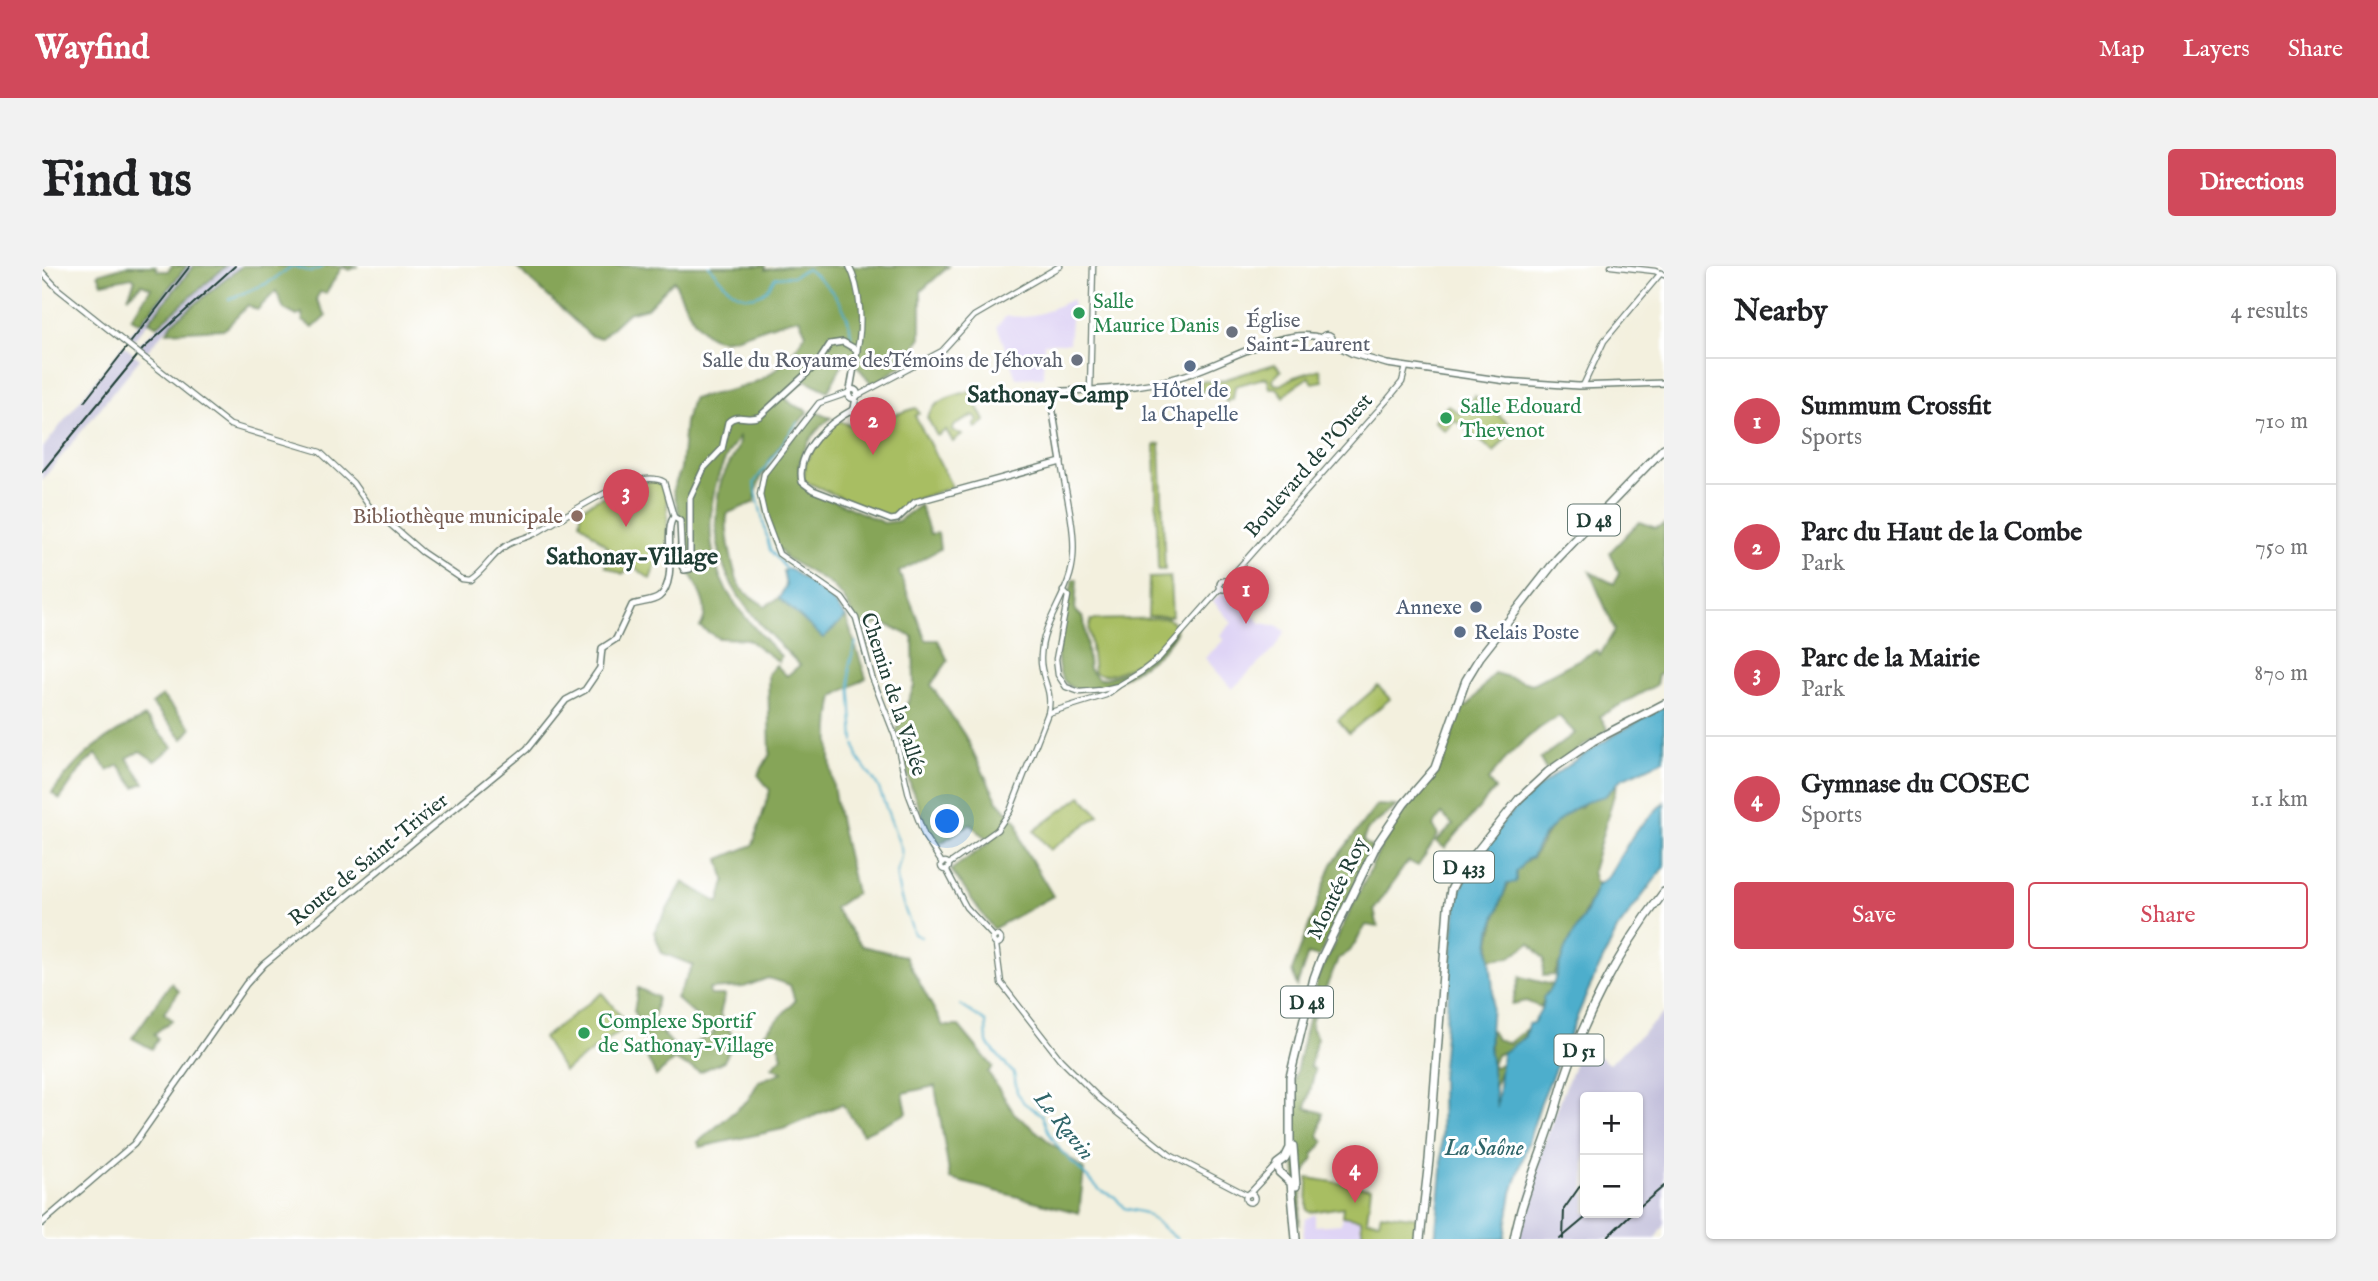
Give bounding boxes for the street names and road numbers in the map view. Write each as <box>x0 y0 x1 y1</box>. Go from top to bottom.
street label: Boulevard de l'Ouest <box>1239 388 1379 544</box>
road number: D 48 <box>1568 504 1620 536</box>
street label: Chemin de la Vallée <box>853 609 932 780</box>
street label: Route de Saint-Trivier <box>284 787 454 933</box>
street label: Montée Roy <box>1302 833 1375 944</box>
road number: D 433 <box>1434 852 1494 882</box>
road number: D 48 <box>1281 986 1333 1017</box>
road number: D 51 <box>1554 1034 1604 1066</box>

